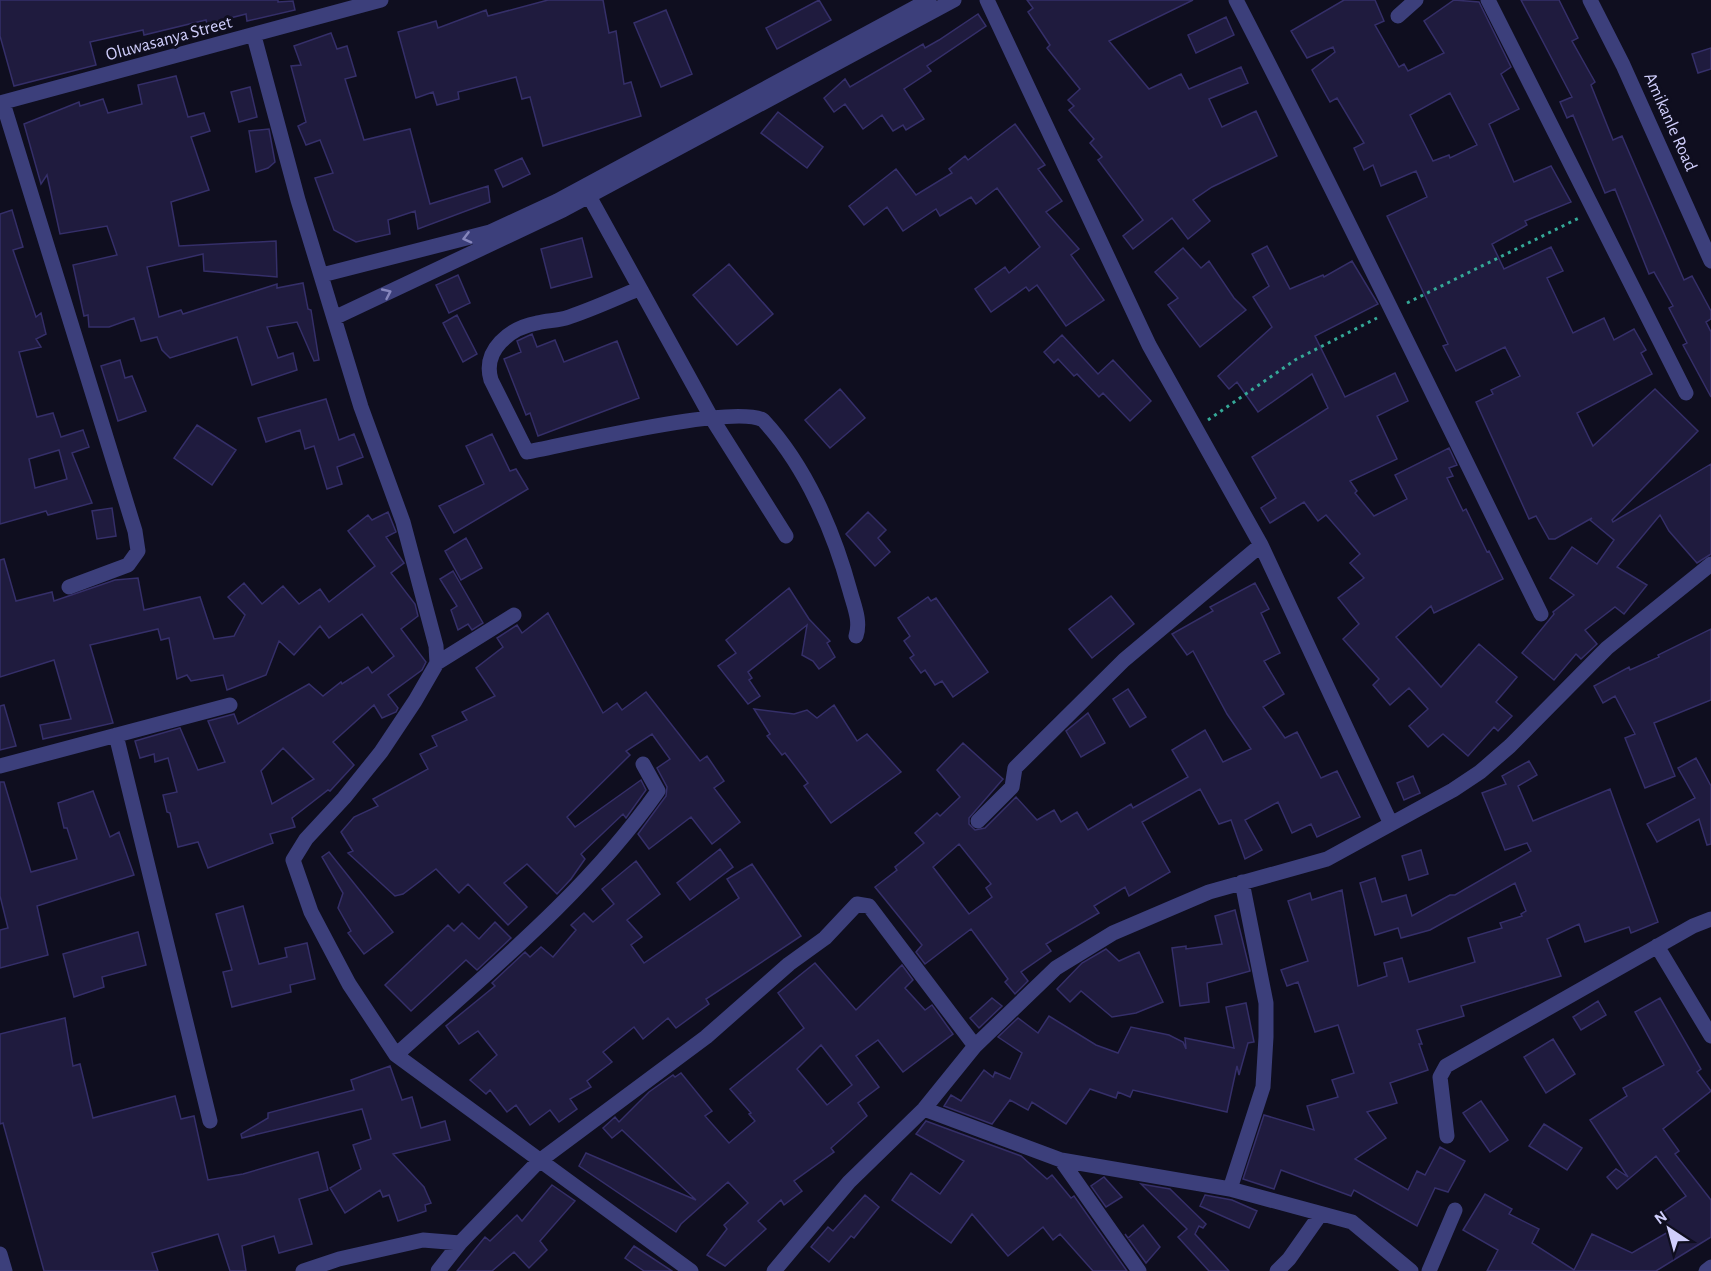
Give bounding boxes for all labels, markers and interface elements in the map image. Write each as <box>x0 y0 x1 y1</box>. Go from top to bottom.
street label: Oluwasanya Street <box>104 13 234 64</box>
street label: Amikanle Road <box>1640 70 1700 174</box>
one-way arrow <box>462 231 473 243</box>
one-way arrow <box>380 288 391 300</box>
north arrow <box>1639 1199 1699 1259</box>
text: N <box>1652 1208 1670 1227</box>

